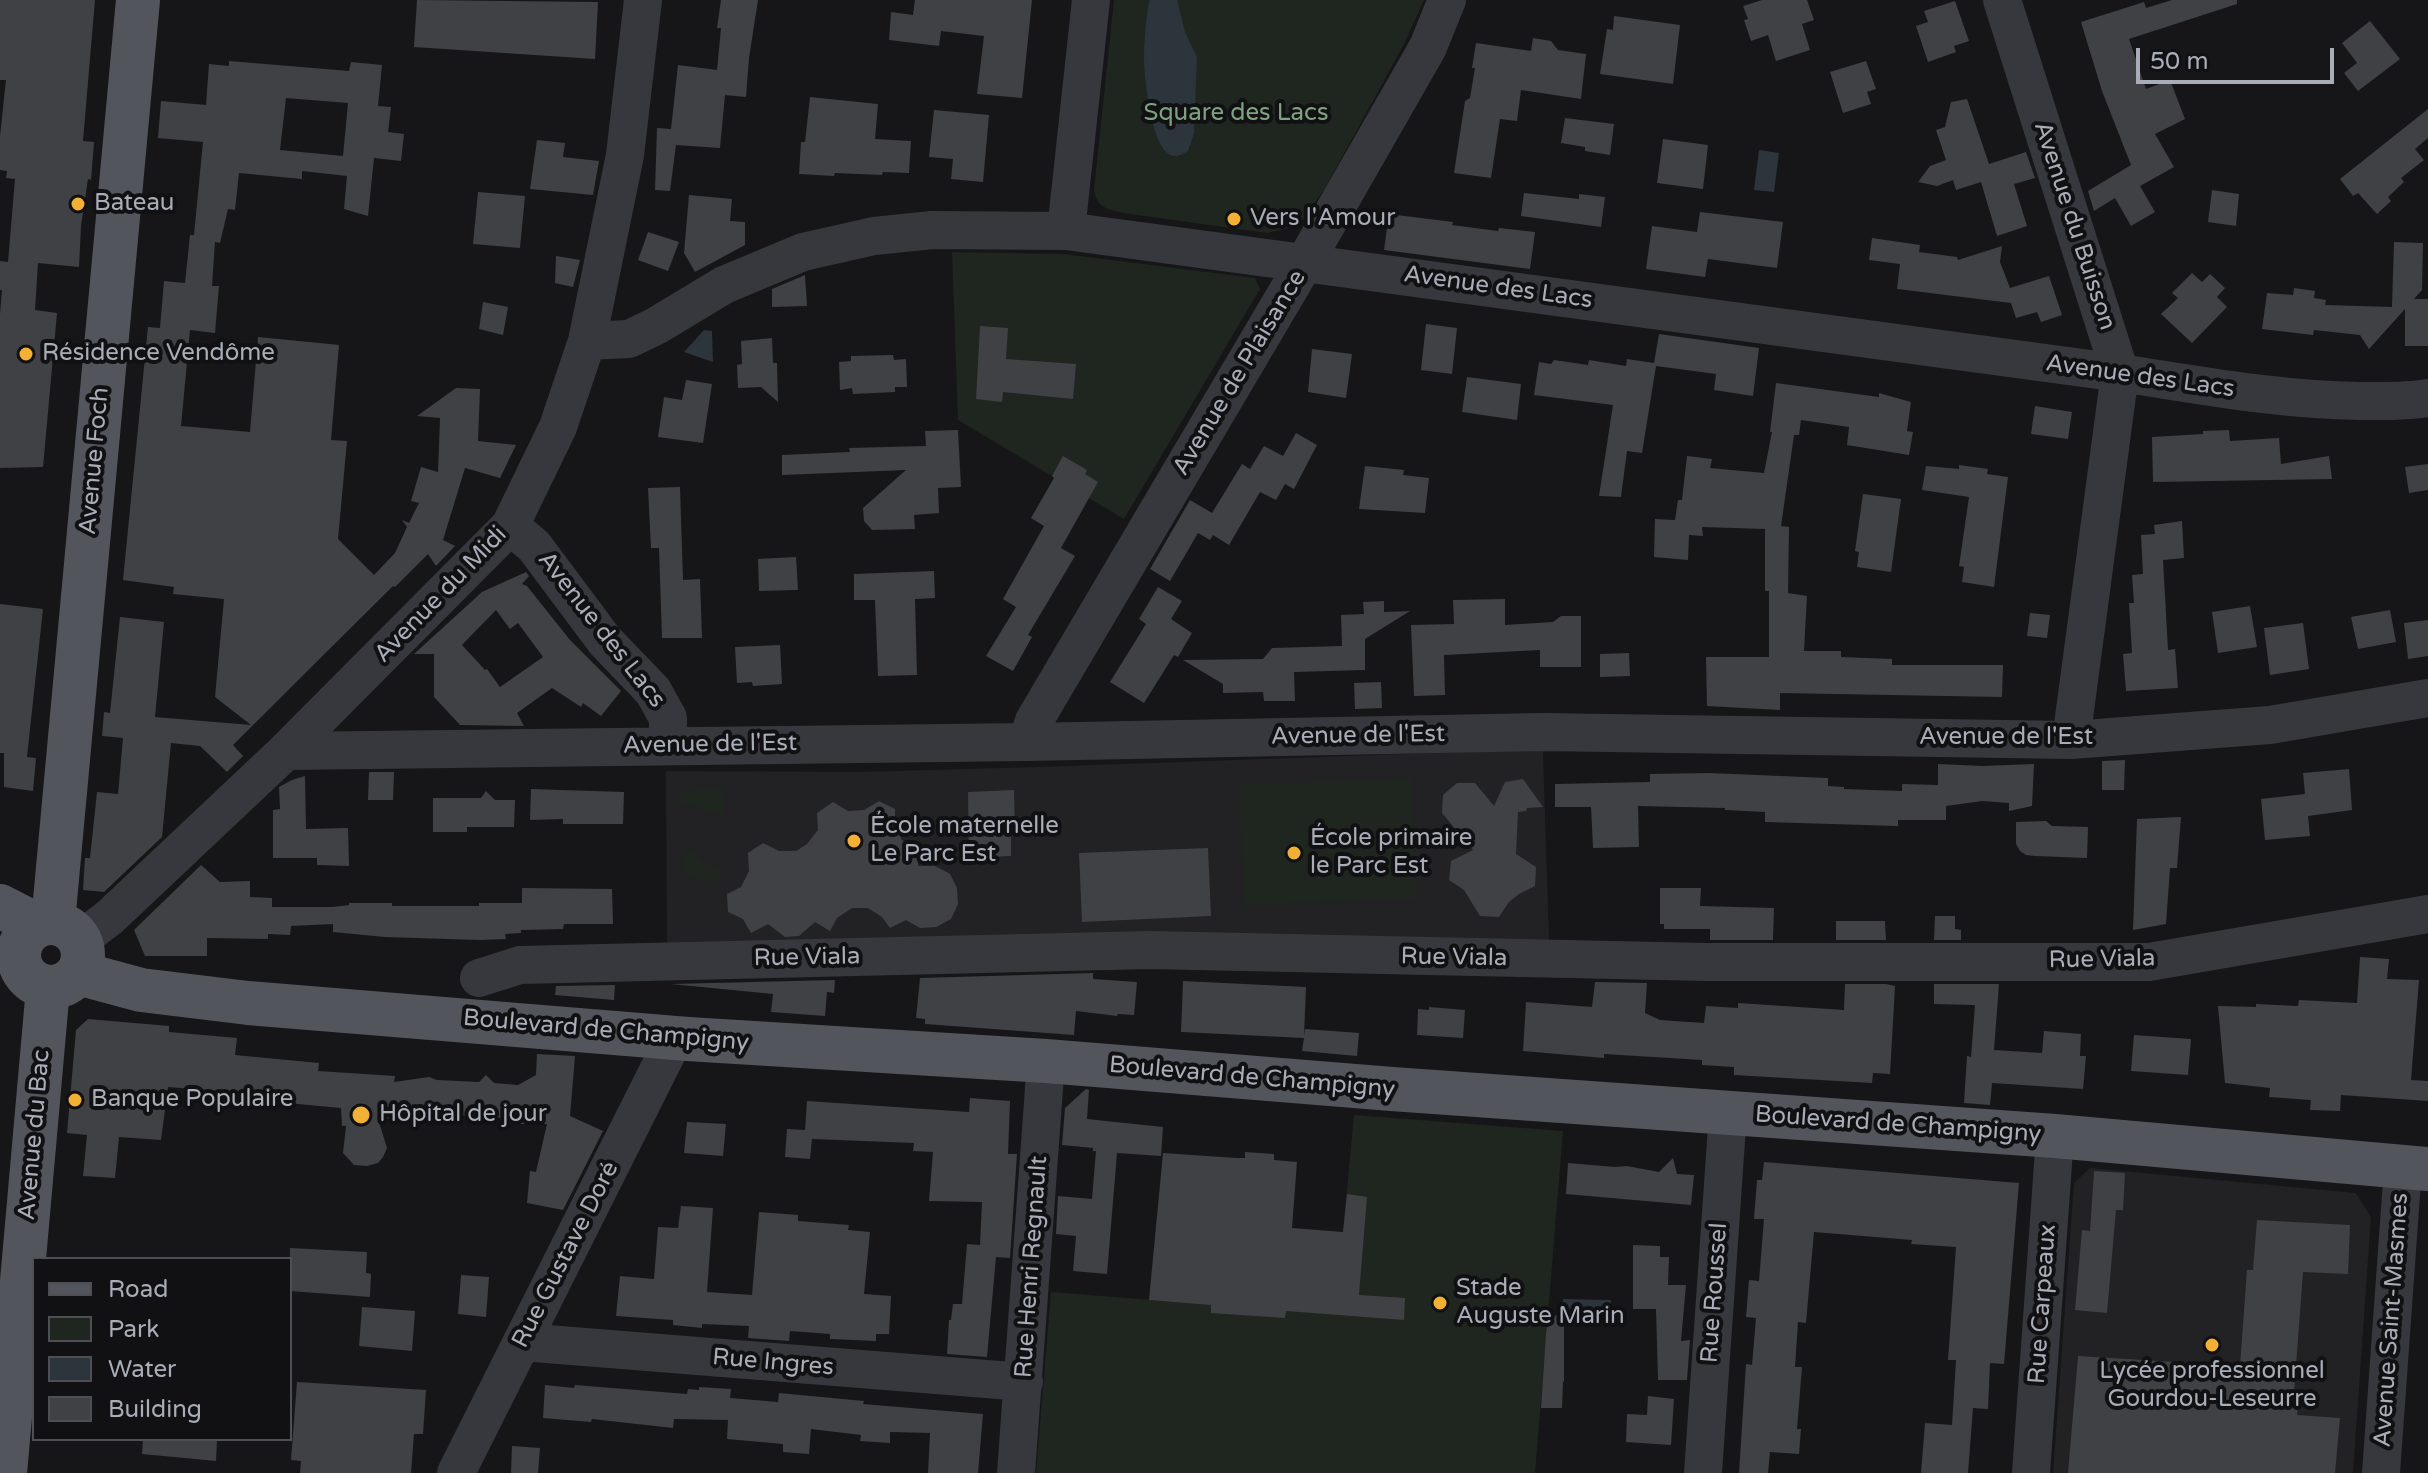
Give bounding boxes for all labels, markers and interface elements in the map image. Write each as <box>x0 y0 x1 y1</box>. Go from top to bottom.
scale bar <box>2140 32 2338 82</box>
text: 50 m <box>2150 47 2208 76</box>
park label: Square des Lacs <box>1144 100 1328 128</box>
street label: Avenue du Buisson <box>2027 118 2121 334</box>
place label: Bateau <box>94 190 174 218</box>
marker: Bateau <box>69 195 87 213</box>
place label: Vers l'Amour <box>1250 205 1395 233</box>
marker: Vers l'Amour <box>1225 210 1243 228</box>
street label: Avenue des Lacs <box>1402 261 1594 315</box>
street label: Avenue de Plaisance <box>1167 265 1313 481</box>
place label: Résidence Vendôme <box>42 340 275 368</box>
marker: Résidence Vendôme <box>17 345 35 363</box>
street label: Avenue des Lacs <box>2044 350 2236 404</box>
street label: Avenue Foch <box>74 386 116 536</box>
street label: Avenue du Midi <box>369 521 513 669</box>
street label: Avenue des Lacs <box>531 546 671 714</box>
street label: Avenue de l'Est <box>1271 720 1445 752</box>
street label: Avenue de l'Est <box>1919 724 2093 752</box>
street label: Avenue de l'Est <box>623 729 797 761</box>
place label: École maternelle Le Parc Est <box>870 813 1059 869</box>
place label: École primaire le Parc Est <box>1310 825 1472 881</box>
marker: École maternelle Le Parc Est <box>845 832 863 850</box>
marker: École primaire le Parc Est <box>1285 844 1303 862</box>
street label: Rue Viala <box>753 943 861 973</box>
street label: Rue Viala <box>1400 943 1508 973</box>
street label: Rue Viala <box>2048 945 2156 975</box>
street label: Boulevard de Champigny <box>462 1004 750 1058</box>
street label: Avenue du Bac <box>13 1049 57 1221</box>
street label: Boulevard de Champigny <box>1108 1051 1396 1105</box>
place label: Banque Populaire <box>91 1086 293 1114</box>
marker: Banque Populaire <box>66 1091 84 1109</box>
place label: Hôpital de jour <box>379 1101 547 1129</box>
street label: Boulevard de Champigny <box>1754 1101 2042 1149</box>
marker: Hôpital de jour <box>350 1104 372 1126</box>
street label: Rue Henri Regnault <box>1010 1155 1054 1379</box>
street label: Rue Gustave Doré <box>507 1157 625 1353</box>
street label: Avenue Saint-Masmes <box>2369 1192 2415 1448</box>
street label: Rue Roussel <box>1696 1222 1734 1364</box>
street label: Rue Carpeaux <box>2023 1223 2063 1385</box>
legend <box>32 1257 292 1441</box>
text: Road <box>108 1275 168 1304</box>
place label: Stade Auguste Marin <box>1456 1275 1625 1331</box>
marker: Stade Auguste Marin <box>1431 1294 1449 1312</box>
text: Park <box>108 1315 159 1344</box>
marker: Lycée professionnel Gourdou-Leseurre <box>2203 1336 2221 1354</box>
street label: Rue Ingres <box>711 1343 835 1383</box>
text: Water <box>108 1355 176 1384</box>
place label: Lycée professionnel Gourdou-Leseurre <box>2099 1358 2325 1414</box>
text: Building <box>108 1395 202 1424</box>

